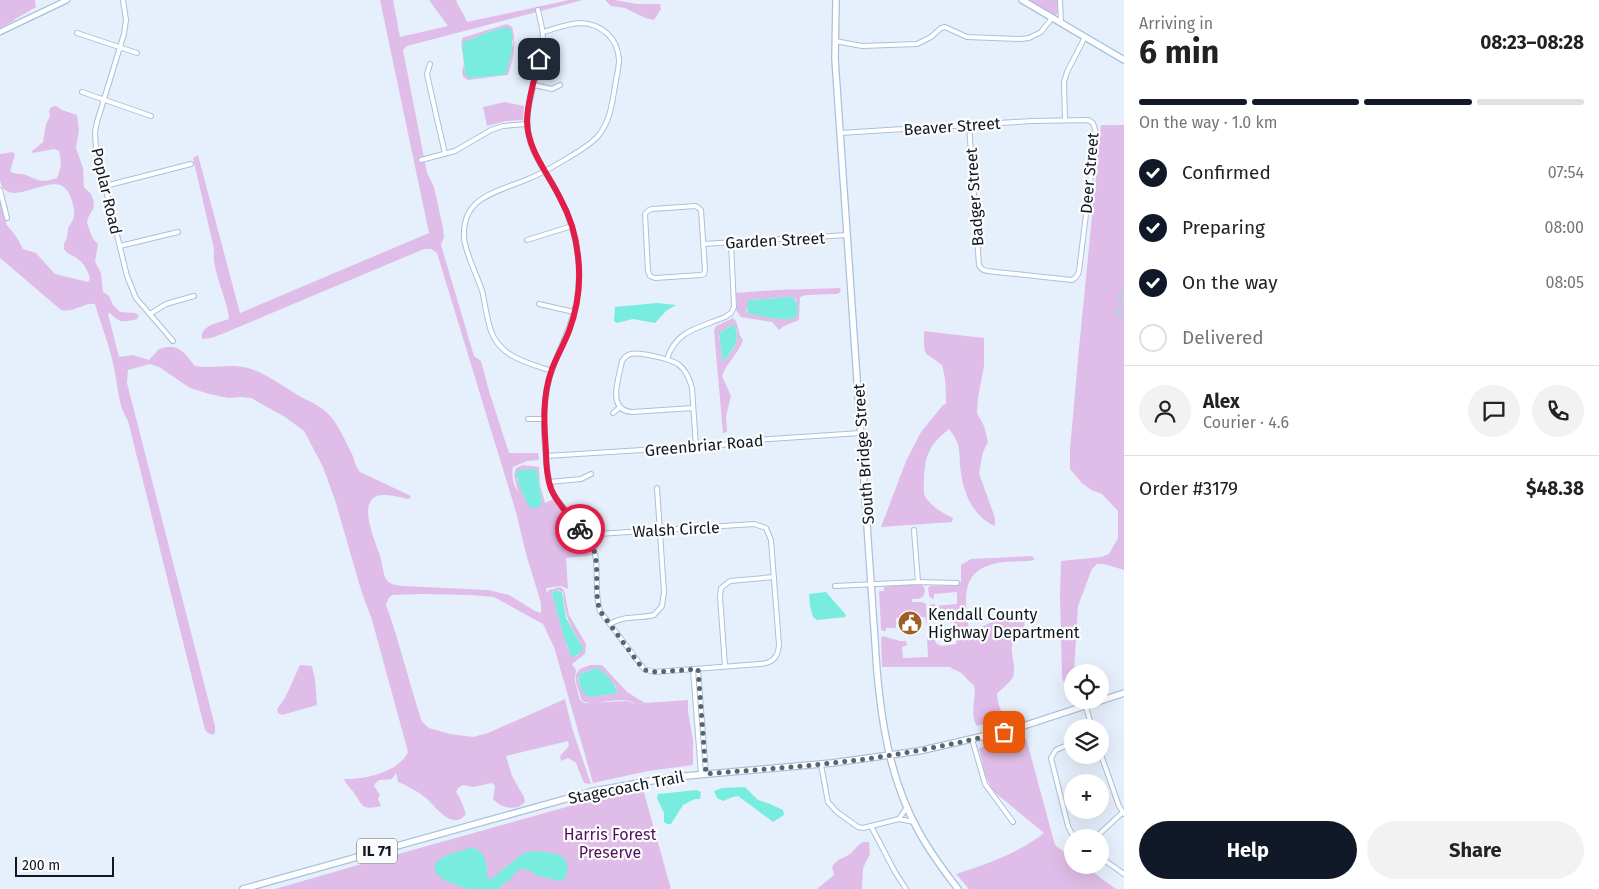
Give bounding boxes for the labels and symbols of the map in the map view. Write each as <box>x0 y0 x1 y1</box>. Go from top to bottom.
pin <box>518 38 560 80</box>
street label: Beaver Street <box>903 114 1001 139</box>
street label: Deer Street <box>1076 131 1103 215</box>
street label: Poplar Road <box>87 146 126 236</box>
street label: Badger Street <box>962 147 987 247</box>
street label: Garden Street <box>725 228 826 253</box>
street label: South Bridge Street <box>849 383 878 525</box>
street label: Greenbriar Road <box>644 431 764 460</box>
courier <box>555 504 605 554</box>
street label: Walsh Circle <box>632 518 720 541</box>
place label: Kendall County Highway Department <box>928 605 1080 642</box>
public building icon: Kendall County Highway Department <box>897 610 923 636</box>
pin <box>983 711 1025 753</box>
street label: Stagecoach Trail <box>567 767 686 808</box>
park label: Harris Forest Preserve <box>564 825 656 862</box>
road number: IL 71 <box>357 838 397 864</box>
scale bar <box>15 854 114 877</box>

